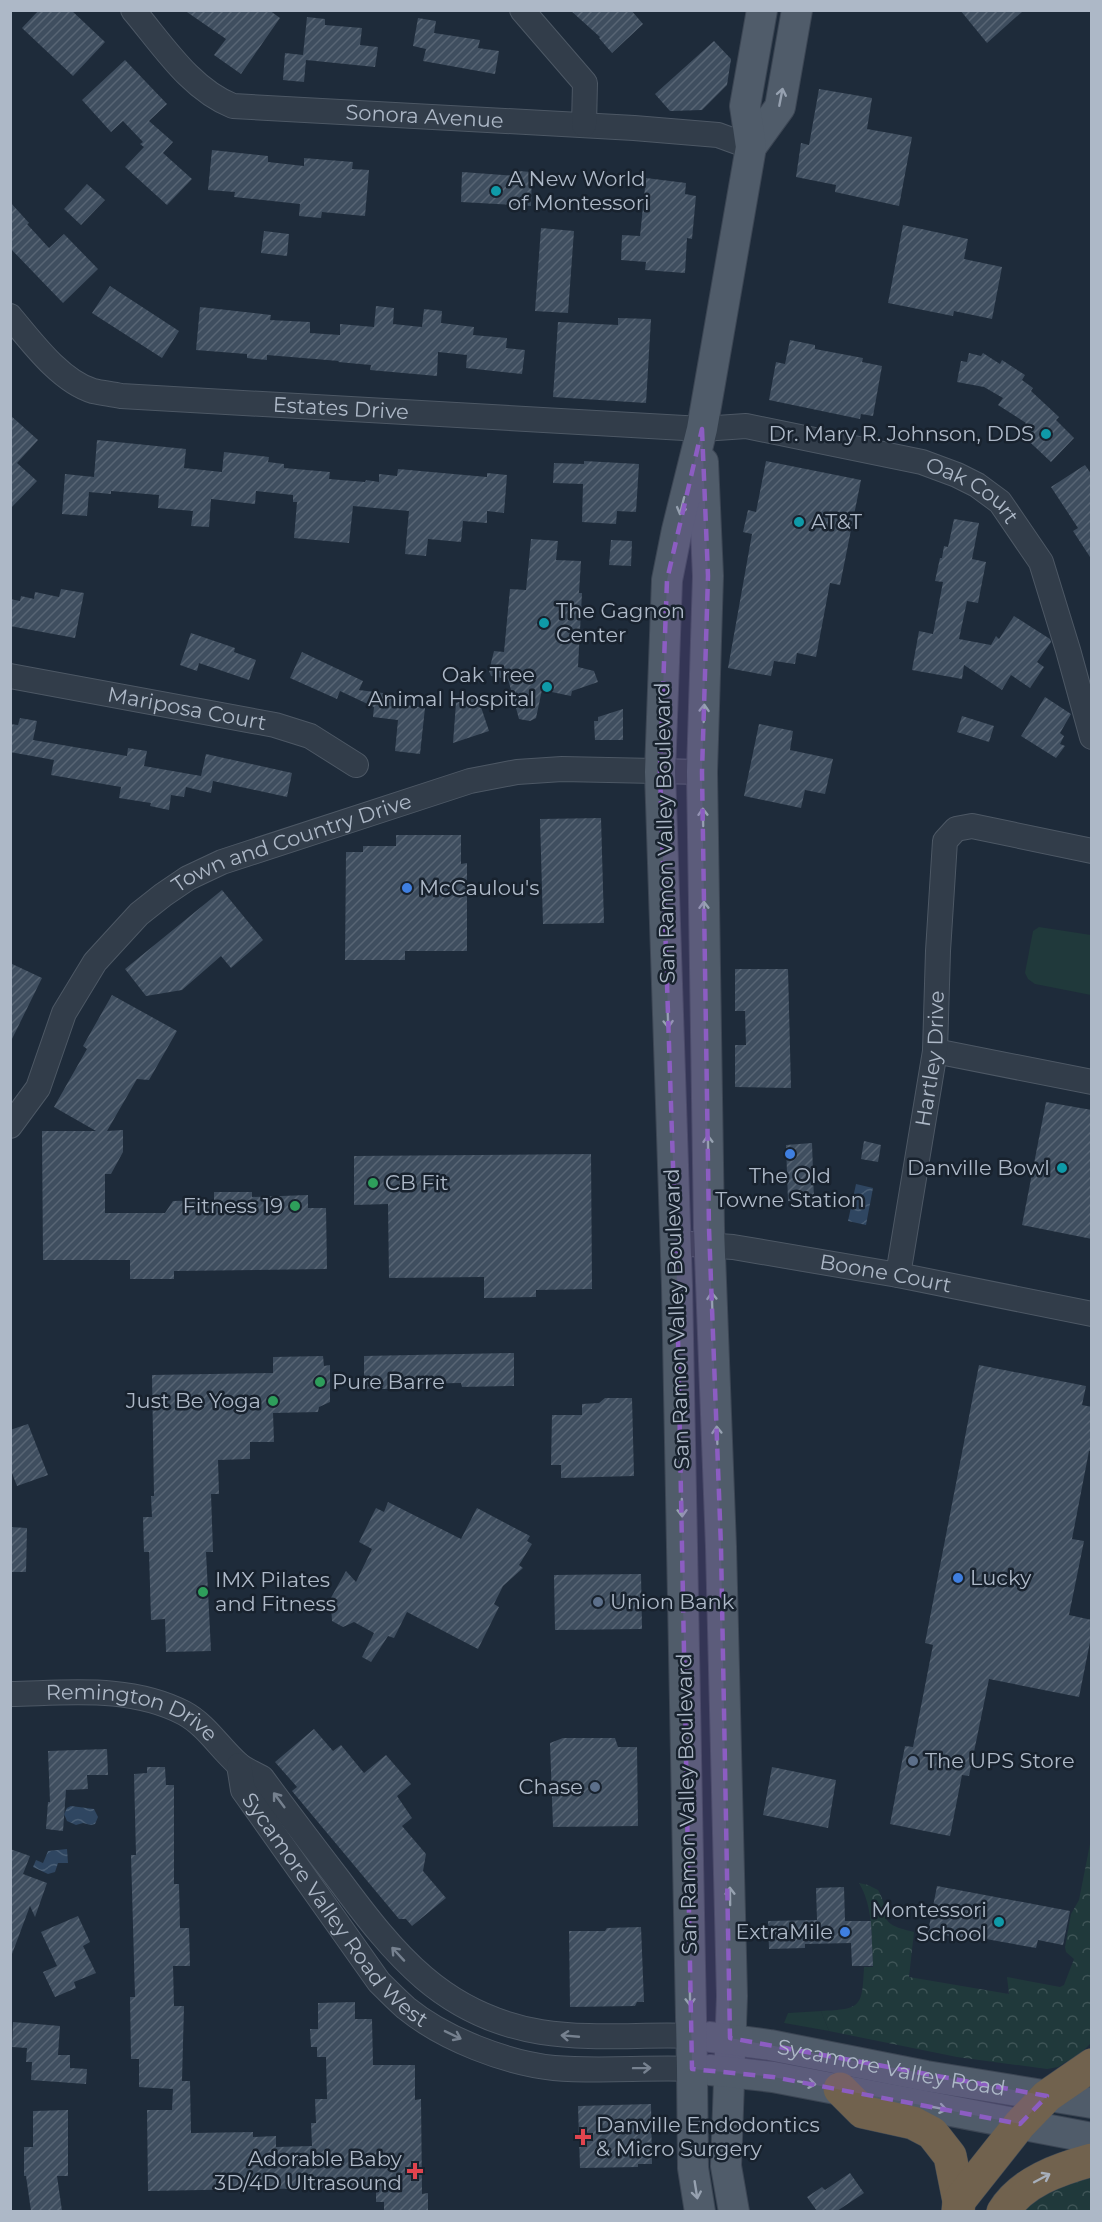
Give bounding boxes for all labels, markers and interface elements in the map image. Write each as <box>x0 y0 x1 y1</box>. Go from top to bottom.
one-way arrow <box>776 88 787 107</box>
street label: Sonora Avenue <box>345 99 504 133</box>
place label: A New World of Montessori <box>508 166 650 215</box>
marker: A New World of Montessori <box>489 184 503 198</box>
street label: Estates Drive <box>272 392 410 424</box>
place label: Dr. Mary R. Johnson, DDS <box>768 421 1034 446</box>
marker: Dr. Mary R. Johnson, DDS <box>1039 427 1053 441</box>
street label: Oak Court <box>923 452 1024 528</box>
one-way arrow <box>676 497 688 516</box>
place label: AT&T <box>811 509 862 534</box>
marker: AT&T <box>792 515 806 529</box>
place label: The Gagnon Center <box>556 598 685 647</box>
marker: The Gagnon Center <box>537 616 551 630</box>
place label: Oak Tree Animal Hospital <box>368 662 535 711</box>
marker: Oak Tree Animal Hospital <box>540 680 554 694</box>
street label: Mariposa Court <box>106 681 268 735</box>
street label: San Ramon Valley Boulevard <box>649 682 680 984</box>
one-way arrow <box>698 704 709 724</box>
street label: Town and Country Drive <box>167 788 415 897</box>
one-way arrow <box>697 807 709 827</box>
place label: McCaulou's <box>419 875 540 900</box>
marker: McCaulou's <box>400 881 414 895</box>
one-way arrow <box>698 901 710 921</box>
street label: Hartley Drive <box>910 990 949 1128</box>
one-way arrow <box>663 1009 674 1029</box>
one-way arrow <box>702 1134 714 1154</box>
marker: The Old Towne Station <box>783 1147 797 1161</box>
place label: Danville Bowl <box>907 1155 1050 1180</box>
marker: Danville Bowl <box>1055 1161 1069 1175</box>
place label: The Old Towne Station <box>715 1163 865 1212</box>
street label: San Ramon Valley Boulevard <box>659 1168 694 1470</box>
place label: CB Fit <box>385 1170 449 1195</box>
marker: CB Fit <box>366 1176 380 1190</box>
place label: Fitness 19 <box>182 1193 283 1218</box>
marker: Fitness 19 <box>288 1199 302 1213</box>
street label: Boone Court <box>818 1249 954 1297</box>
one-way arrow <box>707 1291 718 1311</box>
place label: Pure Barre <box>332 1369 445 1394</box>
marker: Pure Barre <box>313 1375 327 1389</box>
place label: Just Be Yoga <box>125 1388 261 1413</box>
marker: Just Be Yoga <box>266 1394 280 1408</box>
one-way arrow <box>712 1426 723 1446</box>
one-way arrow <box>676 1497 688 1517</box>
place label: Lucky <box>970 1565 1032 1590</box>
place label: IMX Pilates and Fitness <box>215 1567 336 1616</box>
marker: Lucky <box>951 1571 965 1585</box>
marker: IMX Pilates and Fitness <box>196 1585 210 1599</box>
place label: Union Bank <box>610 1589 735 1614</box>
marker: Union Bank <box>591 1595 605 1609</box>
street label: San Ramon Valley Boulevard <box>671 1653 702 1955</box>
street label: Remington Drive <box>45 1679 223 1746</box>
place label: The UPS Store <box>925 1748 1075 1773</box>
marker: The UPS Store <box>906 1754 920 1768</box>
place label: Chase <box>519 1774 583 1799</box>
marker: Chase <box>588 1780 602 1794</box>
street label: Sycamore Valley Road West <box>237 1788 433 2032</box>
one-way arrow <box>272 1793 285 1809</box>
one-way arrow <box>724 1886 736 1906</box>
place label: Montessori School <box>871 1897 987 1946</box>
marker: Montessori School <box>992 1915 1006 1929</box>
place label: ExtraMile <box>736 1919 833 1944</box>
marker: ExtraMile <box>838 1925 852 1939</box>
one-way arrow <box>391 1947 405 1962</box>
one-way arrow <box>685 1986 696 2006</box>
one-way arrow <box>443 2030 461 2042</box>
one-way arrow <box>561 2030 581 2041</box>
street label: Sycamore Valley Road <box>775 2034 1007 2101</box>
one-way arrow <box>632 2062 652 2074</box>
one-way arrow <box>796 2078 816 2089</box>
one-way arrow <box>928 2103 948 2114</box>
place label: Danville Endodontics & Micro Surgery <box>596 2112 820 2161</box>
marker: Danville Endodontics & Micro Surgery <box>574 2128 592 2146</box>
place label: Adorable Baby 3D/4D Ultrasound <box>214 2146 403 2195</box>
marker: Adorable Baby 3D/4D Ultrasound <box>406 2162 424 2180</box>
one-way arrow <box>1033 2172 1051 2184</box>
one-way arrow <box>691 2180 702 2200</box>

